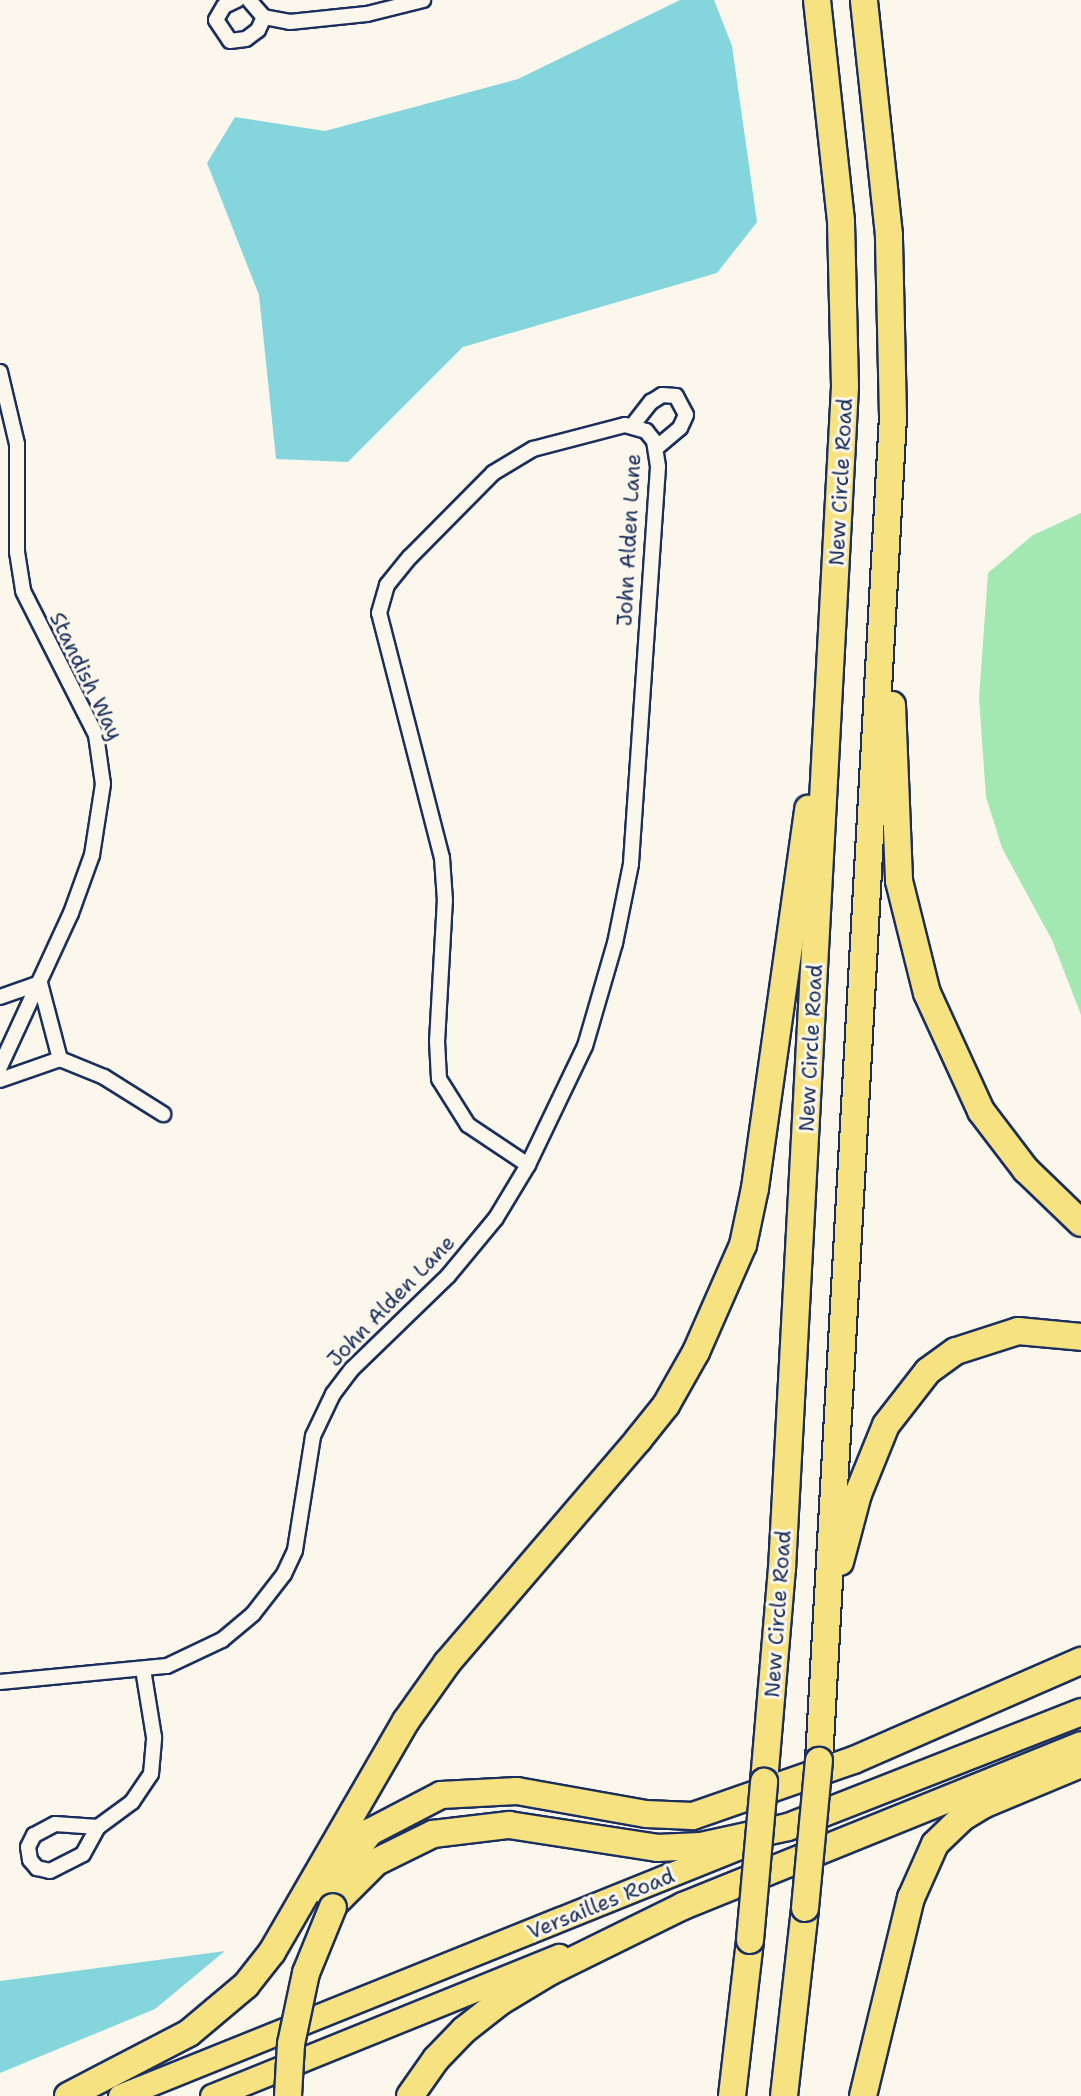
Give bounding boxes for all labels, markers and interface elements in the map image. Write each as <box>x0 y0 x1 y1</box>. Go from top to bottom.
street label: New Circle Road <box>824 398 858 566</box>
street label: John Alden Lane <box>612 453 646 627</box>
street label: Standish Way <box>44 608 128 744</box>
street label: New Circle Road <box>794 964 828 1132</box>
street label: John Alden Lane <box>322 1230 460 1372</box>
street label: New Circle Road <box>760 1529 796 1699</box>
street label: Versailles Road <box>524 1863 678 1945</box>

